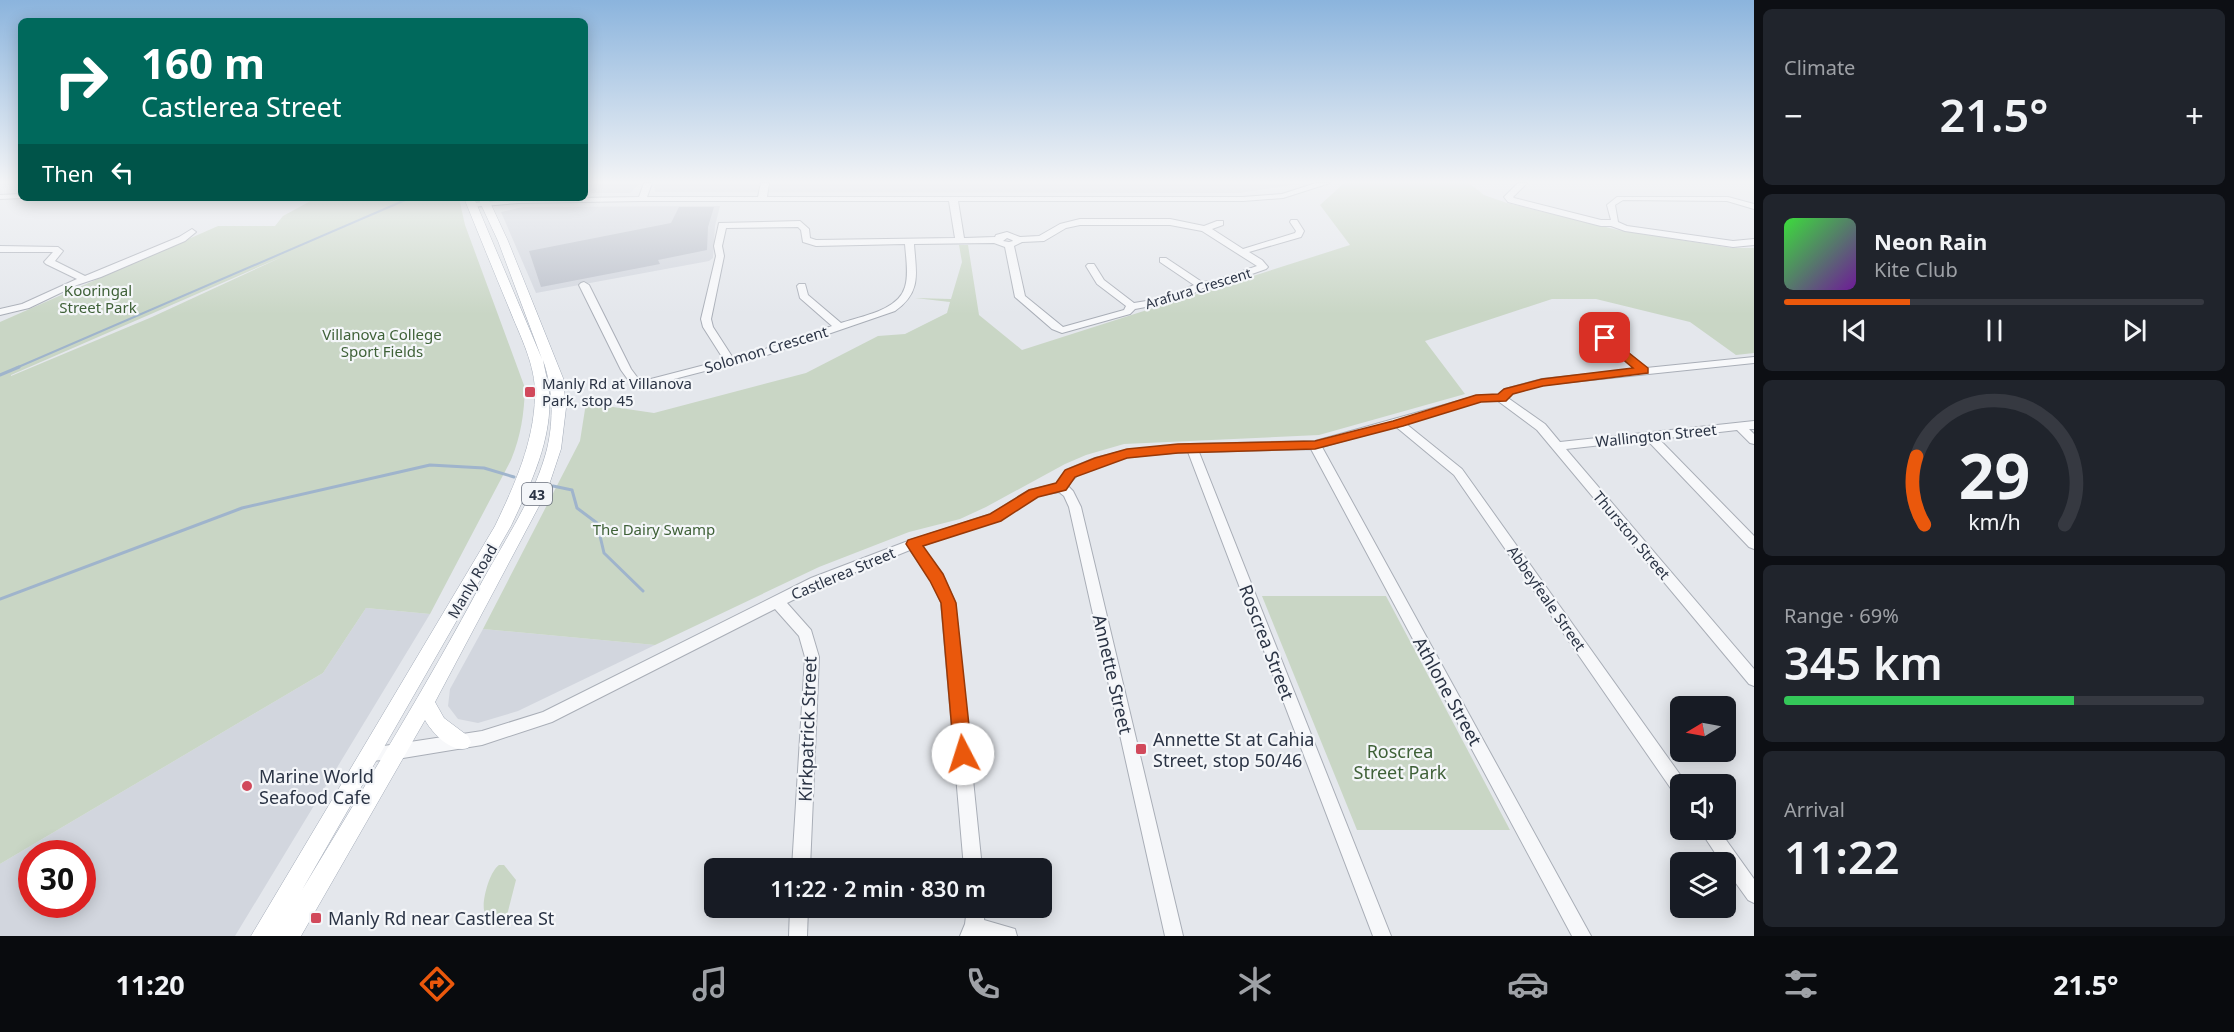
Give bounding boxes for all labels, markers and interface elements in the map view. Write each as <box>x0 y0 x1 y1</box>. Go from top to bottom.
text: 160 m <box>141 34 265 91</box>
icon: right <box>42 42 120 120</box>
text: Climate <box>1784 54 1855 81</box>
text: 21.5° <box>1940 84 2048 145</box>
text: Castlerea Street <box>141 88 341 125</box>
text: − <box>1784 93 1803 138</box>
text: + <box>2185 93 2204 138</box>
icon: left <box>106 156 139 189</box>
text: Then <box>42 158 94 188</box>
text: Neon Rain <box>1874 226 1987 256</box>
text: Kite Club <box>1874 256 1958 283</box>
street label: Arafura Crescent <box>1143 263 1253 313</box>
park label: Kooringal Street Park <box>59 280 137 317</box>
pin <box>1579 312 1630 363</box>
icon: previous <box>1838 314 1871 347</box>
icon: pause <box>1978 314 2011 347</box>
icon: next <box>2118 314 2151 347</box>
street label: Solomon Crescent <box>702 321 831 377</box>
icon: arrive <box>1588 321 1621 354</box>
park label: Villanova College Sport Fields <box>322 324 442 361</box>
place label: Manly Rd at Villanova Park, stop 45 <box>542 373 692 410</box>
marker: Manly Rd at Villanova Park, stop 45 <box>523 385 537 399</box>
street label: Wallington Street <box>1594 419 1718 451</box>
text: 29 <box>1958 432 2030 517</box>
road number: 43 <box>522 483 552 505</box>
street label: Thurston Street <box>1589 487 1675 584</box>
text: km/h <box>1968 507 2020 536</box>
park label: The Dairy Swamp <box>593 519 715 539</box>
street label: Manly Road <box>443 540 501 622</box>
street label: Abbeyfeale Street <box>1503 541 1591 655</box>
street label: Castlerea Street <box>788 542 899 604</box>
street label: Roscrea Street <box>1234 581 1300 704</box>
text: Range · 69% <box>1784 602 1899 629</box>
street label: Annette Street <box>1088 612 1139 737</box>
street label: Athlone Street <box>1408 632 1488 750</box>
text: 345 km <box>1784 632 1943 693</box>
street label: Kirkpatrick Street <box>792 655 822 802</box>
north arrow <box>1670 696 1736 762</box>
map controls <box>1670 696 1736 918</box>
position arrow <box>931 722 995 786</box>
place label: Annette St at Cahia Street, stop 50/46 <box>1153 727 1314 772</box>
park label: Roscrea Street Park <box>1354 739 1447 784</box>
marker: Annette St at Cahia Street, stop 50/46 <box>1134 742 1148 756</box>
place label: Marine World Seafood Cafe <box>259 764 374 809</box>
button: sound <box>1670 774 1736 840</box>
marker: Marine World Seafood Cafe <box>240 779 254 793</box>
text: Arrival <box>1784 796 1845 823</box>
text: 11:22 <box>1784 826 1899 887</box>
speed limit sign: 30 <box>18 840 96 918</box>
button: layers <box>1670 852 1736 918</box>
text: 11:22 · 2 min · 830 m <box>770 873 986 903</box>
place label: Manly Rd near Castlerea St <box>328 906 555 930</box>
marker: Manly Rd near Castlerea St <box>309 911 323 925</box>
icon: directions <box>416 963 458 1005</box>
icon: music <box>689 963 731 1005</box>
icon: phone <box>962 963 1004 1005</box>
icon: climate <box>1234 963 1276 1005</box>
icon: car <box>1507 963 1549 1005</box>
icon: filters <box>1780 963 1822 1005</box>
text: 11:20 <box>115 966 185 1003</box>
text: 21.5° <box>2053 966 2119 1003</box>

